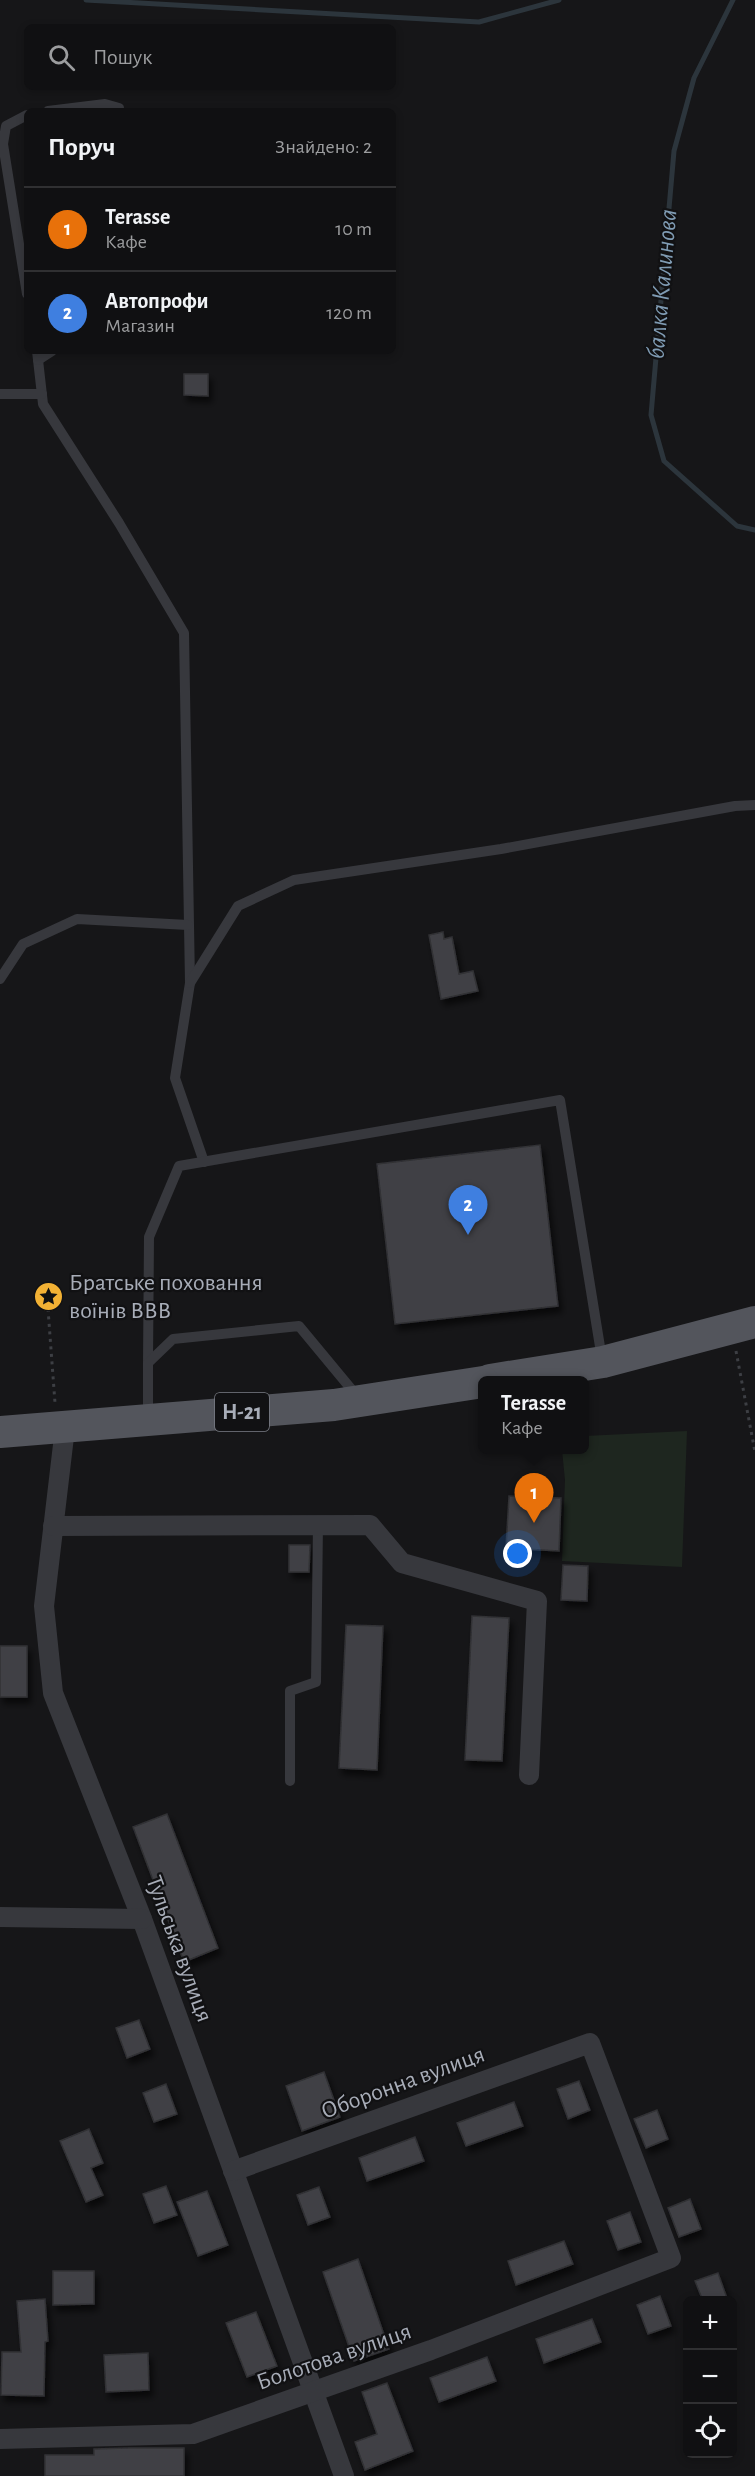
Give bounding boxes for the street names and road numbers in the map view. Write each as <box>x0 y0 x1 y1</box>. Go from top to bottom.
road number: Н-21 <box>215 1393 269 1431</box>
street label: Тульська вулиця <box>141 1873 217 2025</box>
street label: Оборонна вулиця <box>318 2042 488 2124</box>
street label: Болотова вулиця <box>254 2319 414 2395</box>

